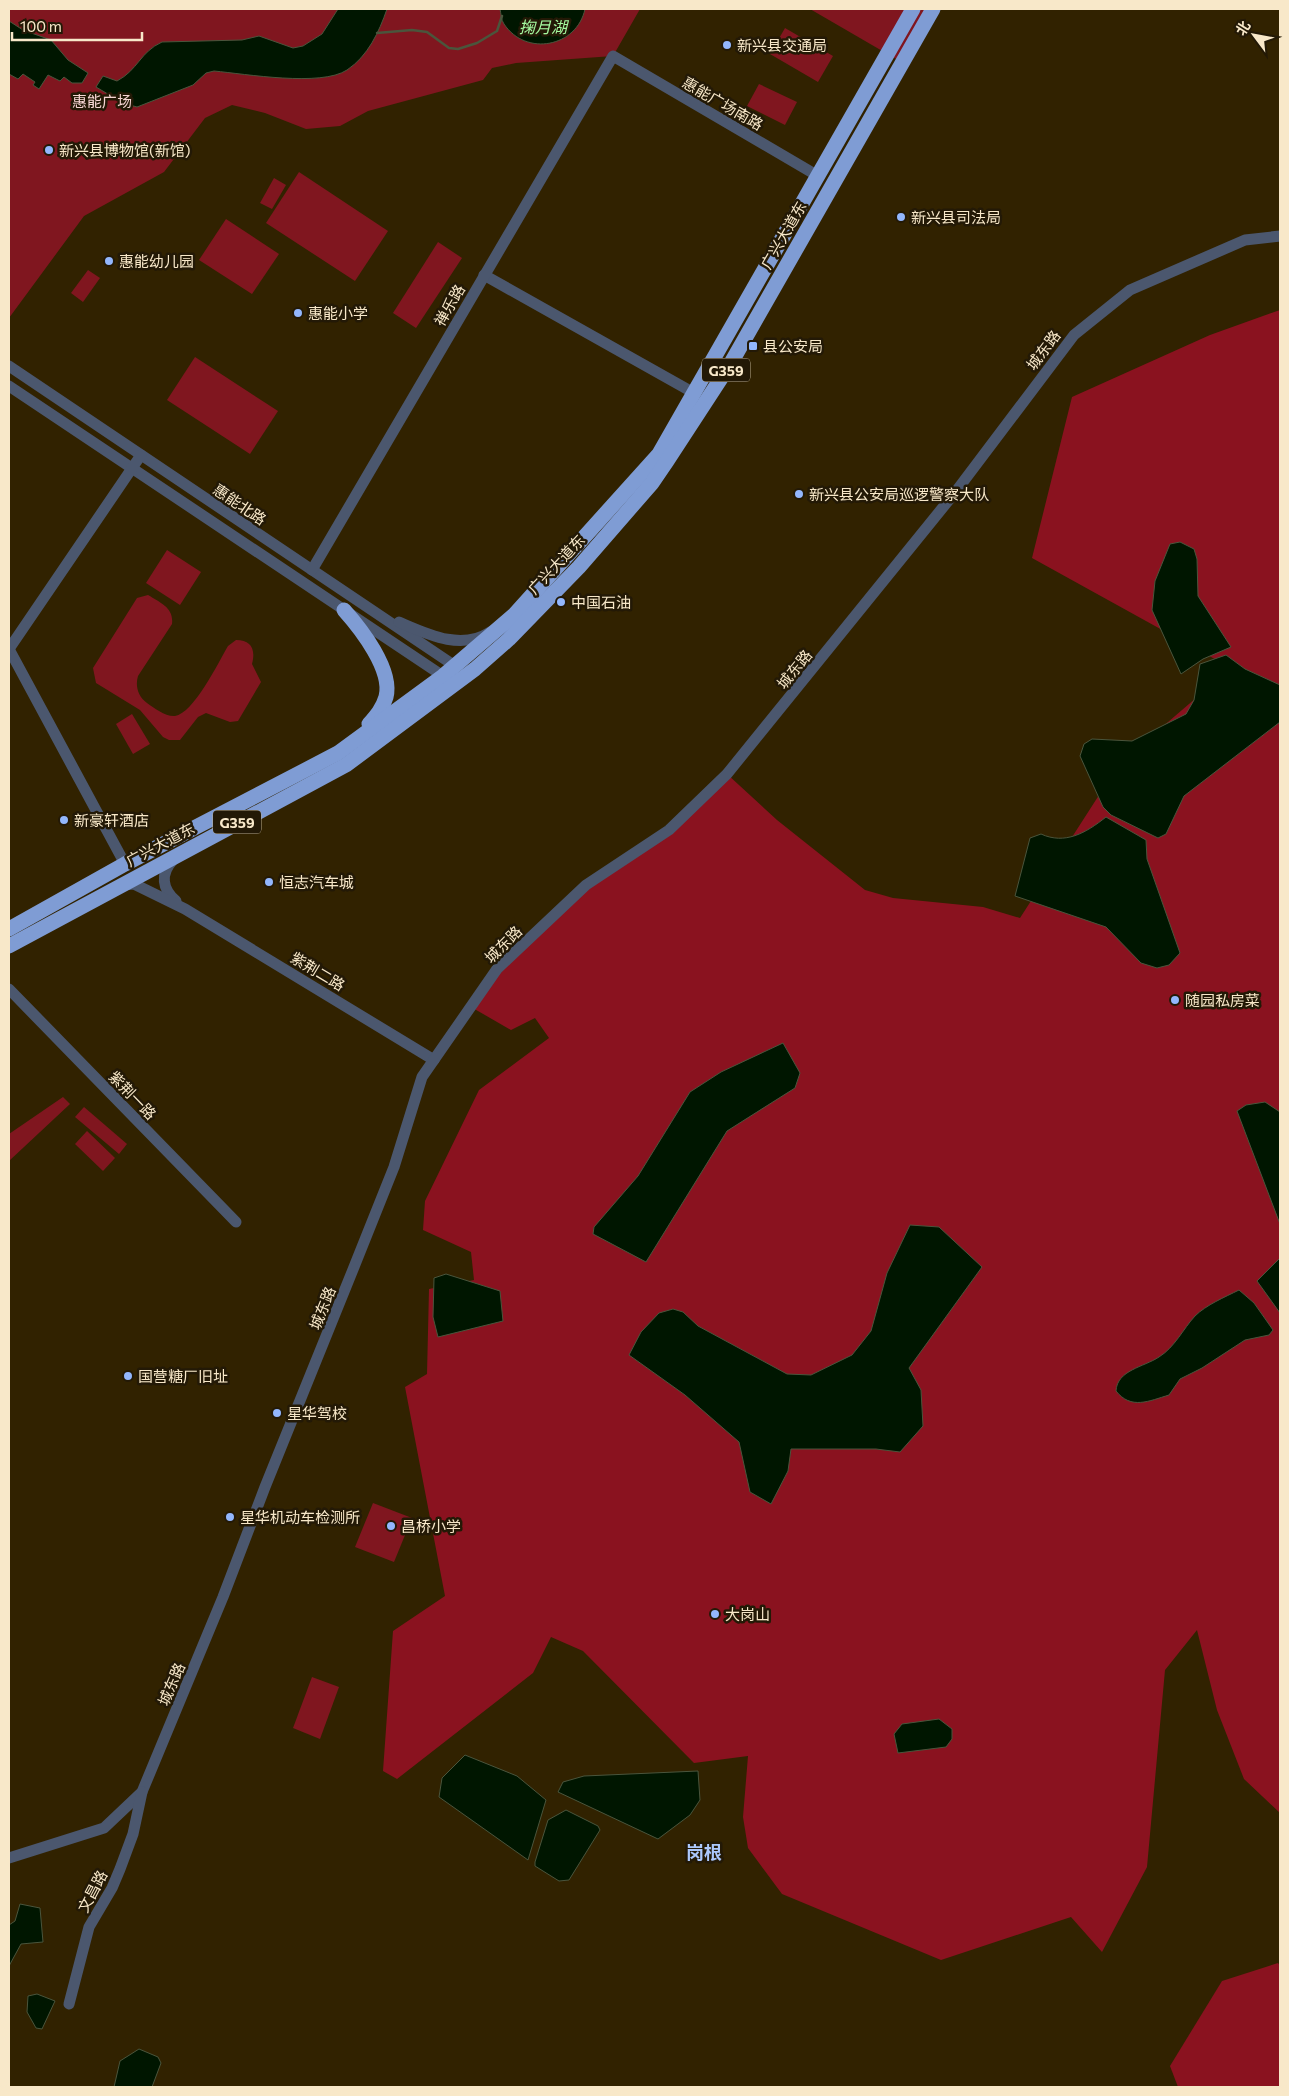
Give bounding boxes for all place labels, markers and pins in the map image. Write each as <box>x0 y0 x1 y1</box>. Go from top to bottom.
place label: 新兴县交通局 <box>737 36 827 54</box>
marker: 新兴县交通局 <box>721 39 733 51</box>
place label: 新兴县博物馆(新馆) <box>59 141 191 159</box>
marker: 新兴县博物馆(新馆) <box>43 144 55 156</box>
place label: 新兴县司法局 <box>911 208 1001 226</box>
marker: 新兴县司法局 <box>895 211 907 223</box>
place label: 惠能幼儿园 <box>119 252 194 270</box>
marker: 惠能幼儿园 <box>103 255 115 267</box>
place label: 惠能小学 <box>308 304 368 322</box>
marker: 惠能小学 <box>292 307 304 319</box>
place label: 县公安局 <box>763 337 823 355</box>
marker: 县公安局 <box>747 340 759 352</box>
place label: 新兴县公安局巡逻警察大队 <box>809 485 989 503</box>
marker: 新兴县公安局巡逻警察大队 <box>793 488 805 500</box>
place label: 中国石油 <box>571 593 631 611</box>
marker: 中国石油 <box>555 596 567 608</box>
place label: 新豪轩酒店 <box>74 811 149 829</box>
marker: 新豪轩酒店 <box>58 814 70 826</box>
place label: 恒志汽车城 <box>279 873 354 891</box>
marker: 恒志汽车城 <box>263 876 275 888</box>
place label: 随园私房菜 <box>1185 991 1260 1009</box>
marker: 随园私房菜 <box>1169 994 1181 1006</box>
place label: 国营糖厂旧址 <box>138 1367 228 1385</box>
marker: 国营糖厂旧址 <box>122 1370 134 1382</box>
place label: 星华驾校 <box>287 1404 347 1422</box>
marker: 星华驾校 <box>271 1407 283 1419</box>
place label: 星华机动车检测所 <box>240 1508 360 1526</box>
marker: 星华机动车检测所 <box>224 1511 236 1523</box>
place label: 昌桥小学 <box>401 1517 461 1535</box>
marker: 昌桥小学 <box>385 1520 397 1532</box>
place label: 大岗山 <box>725 1605 770 1623</box>
marker: 大岗山 <box>709 1608 721 1620</box>

